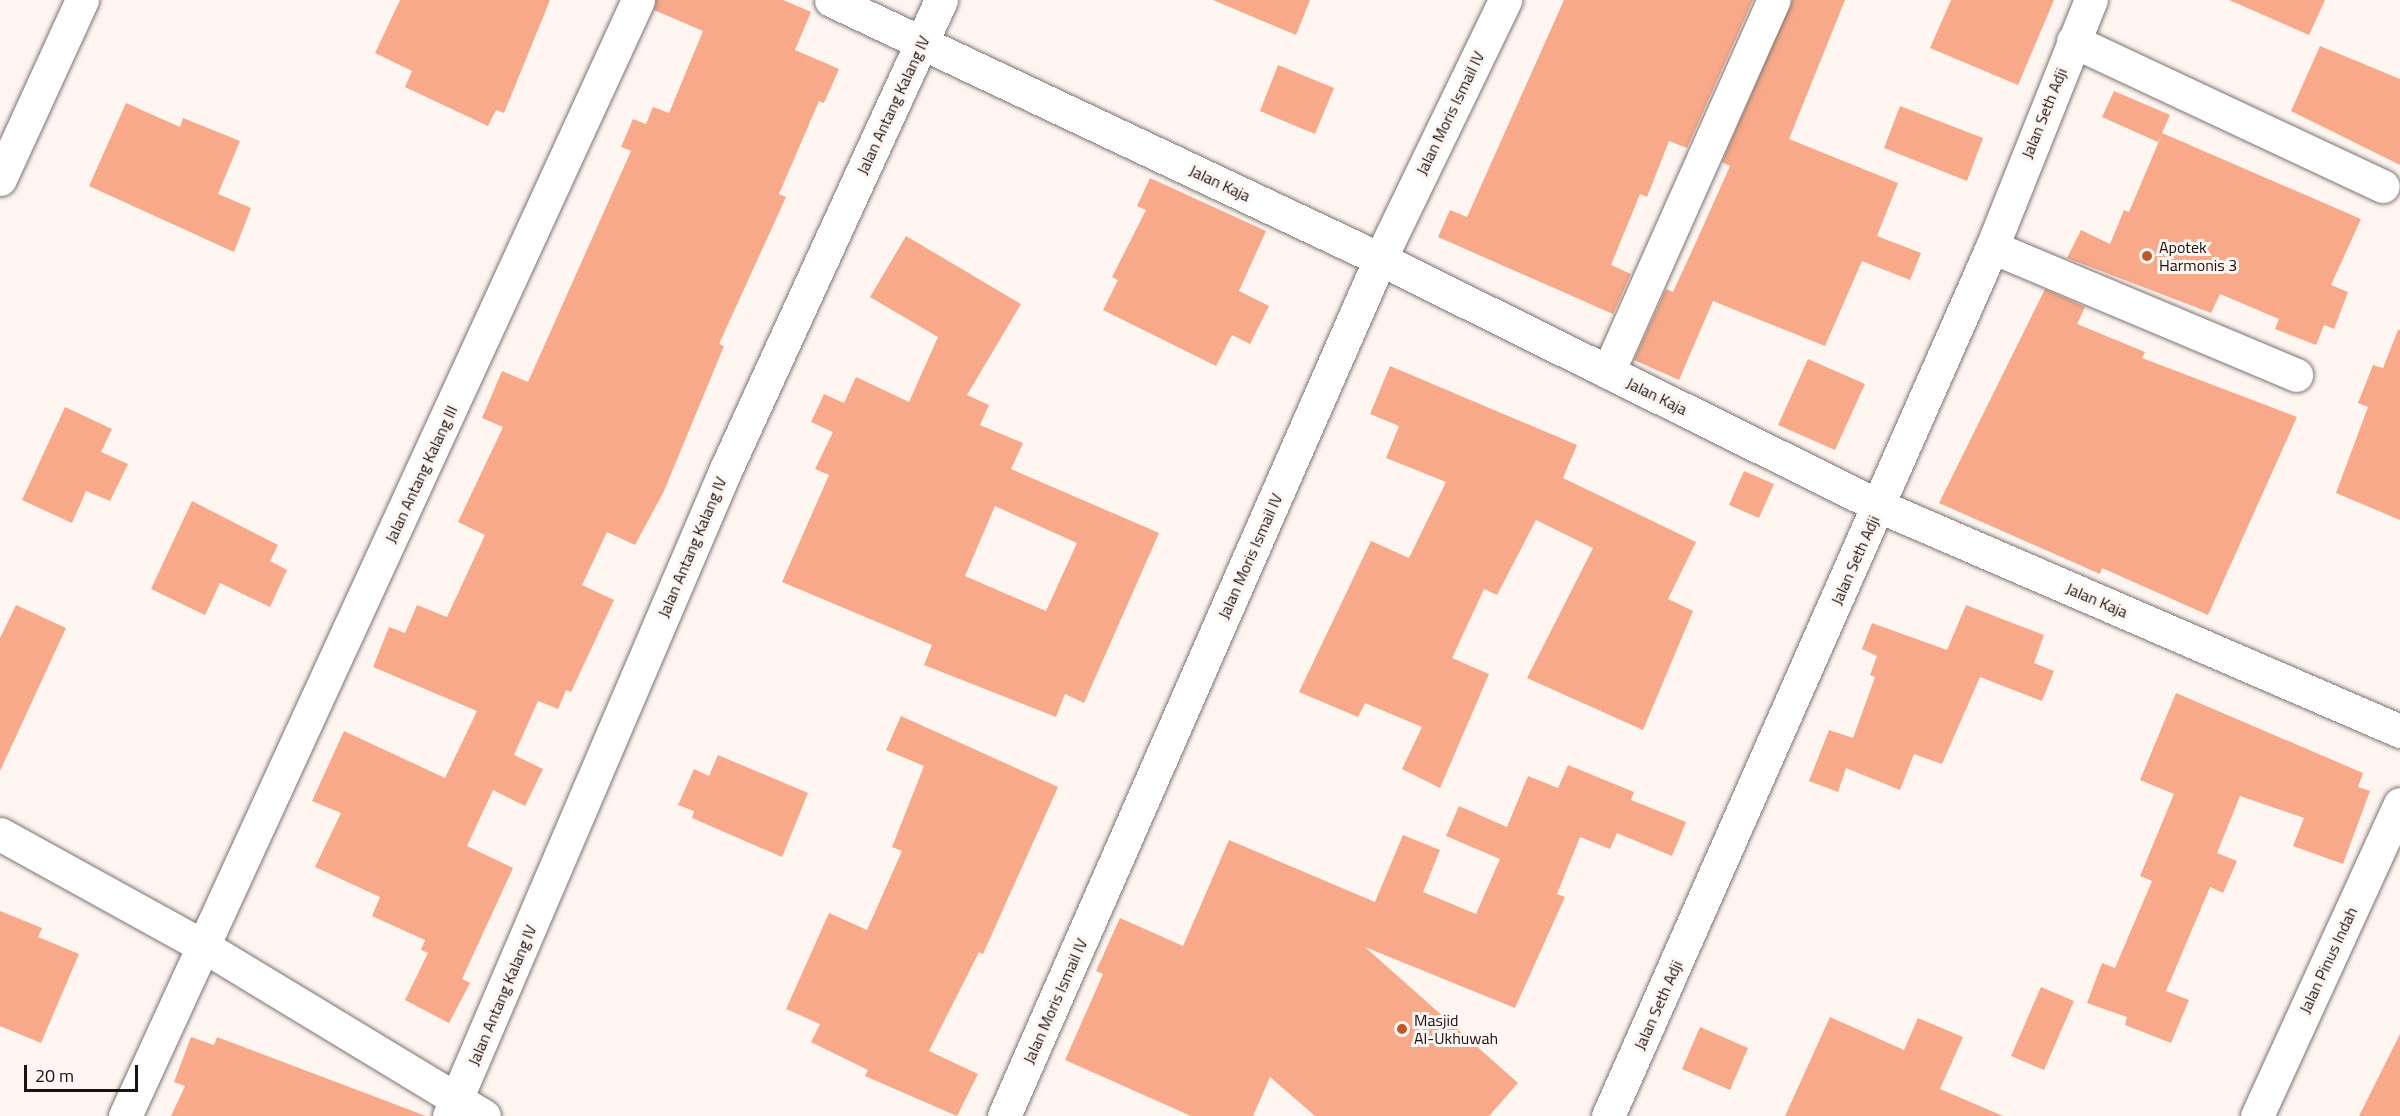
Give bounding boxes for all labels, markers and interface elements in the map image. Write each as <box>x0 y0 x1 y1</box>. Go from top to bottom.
street label: Jalan Antang Kalang IV <box>852 33 934 177</box>
street label: Jalan Moris Ismail IV <box>1412 48 1488 178</box>
street label: Jalan Seth Adji <box>2017 65 2071 161</box>
street label: Jalan Kaja <box>1186 161 1254 205</box>
place label: Apotek Harmonis 3 <box>2159 237 2237 275</box>
marker: Apotek Harmonis 3 <box>2140 249 2154 263</box>
street label: Jalan Kaja <box>1624 373 1690 419</box>
street label: Jalan Antang Kalang III <box>381 402 461 546</box>
street label: Jalan Antang Kalang IV <box>654 474 730 620</box>
street label: Jalan Moris Ismail IV <box>1214 490 1286 622</box>
street label: Jalan Seth Adji <box>1827 512 1883 608</box>
street label: Jalan Kaja <box>2063 578 2131 622</box>
street label: Jalan Pinus Indah <box>2295 904 2361 1016</box>
street label: Jalan Antang Kalang IV <box>464 922 540 1068</box>
street label: Jalan Moris Ismail IV <box>1019 935 1091 1067</box>
street label: Jalan Seth Adji <box>1630 957 1686 1053</box>
place label: Masjid Al-Ukhuwah <box>1414 1010 1498 1048</box>
marker: Masjid Al-Ukhuwah <box>1395 1022 1409 1036</box>
scale bar <box>27 1053 141 1091</box>
text: 20 m <box>35 1062 74 1089</box>

